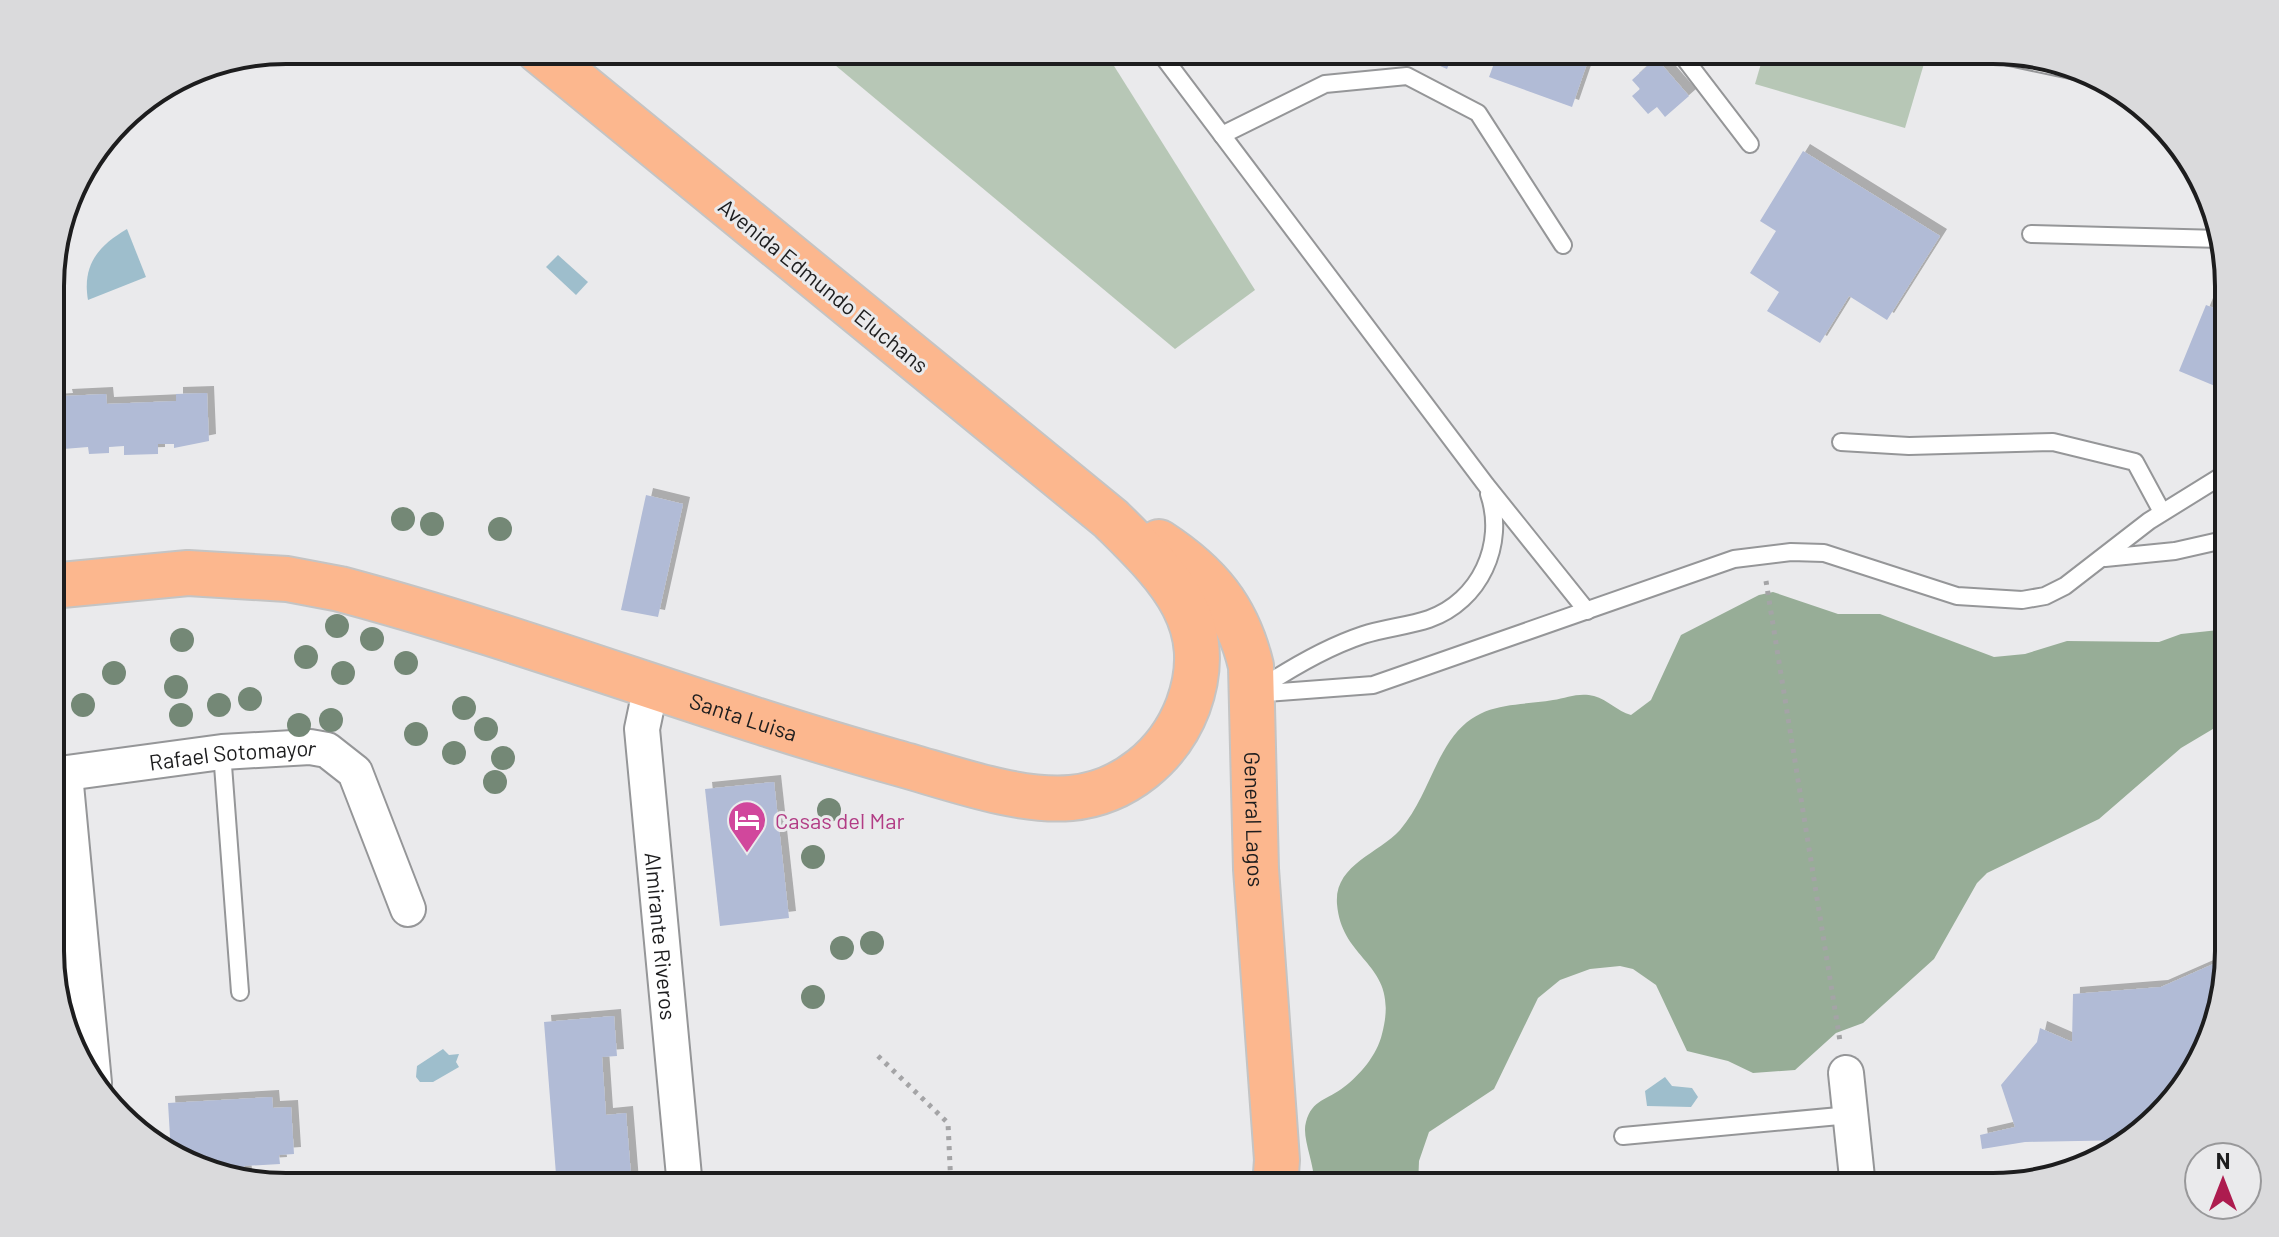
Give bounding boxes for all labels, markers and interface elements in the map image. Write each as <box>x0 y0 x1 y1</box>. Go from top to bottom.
street label: Avenida Edmundo Eluchans <box>714 192 934 378</box>
street label: Santa Luisa <box>687 687 801 746</box>
street label: Rafael Sotomayor <box>147 734 318 775</box>
street label: General Lagos <box>1240 751 1270 888</box>
hotel icon: Casas del Mar <box>726 799 768 854</box>
place label: Casas del Mar <box>775 807 904 833</box>
street label: Almirante Riveros <box>641 851 682 1021</box>
north arrow <box>2183 1141 2263 1221</box>
text: N <box>2216 1147 2230 1173</box>

